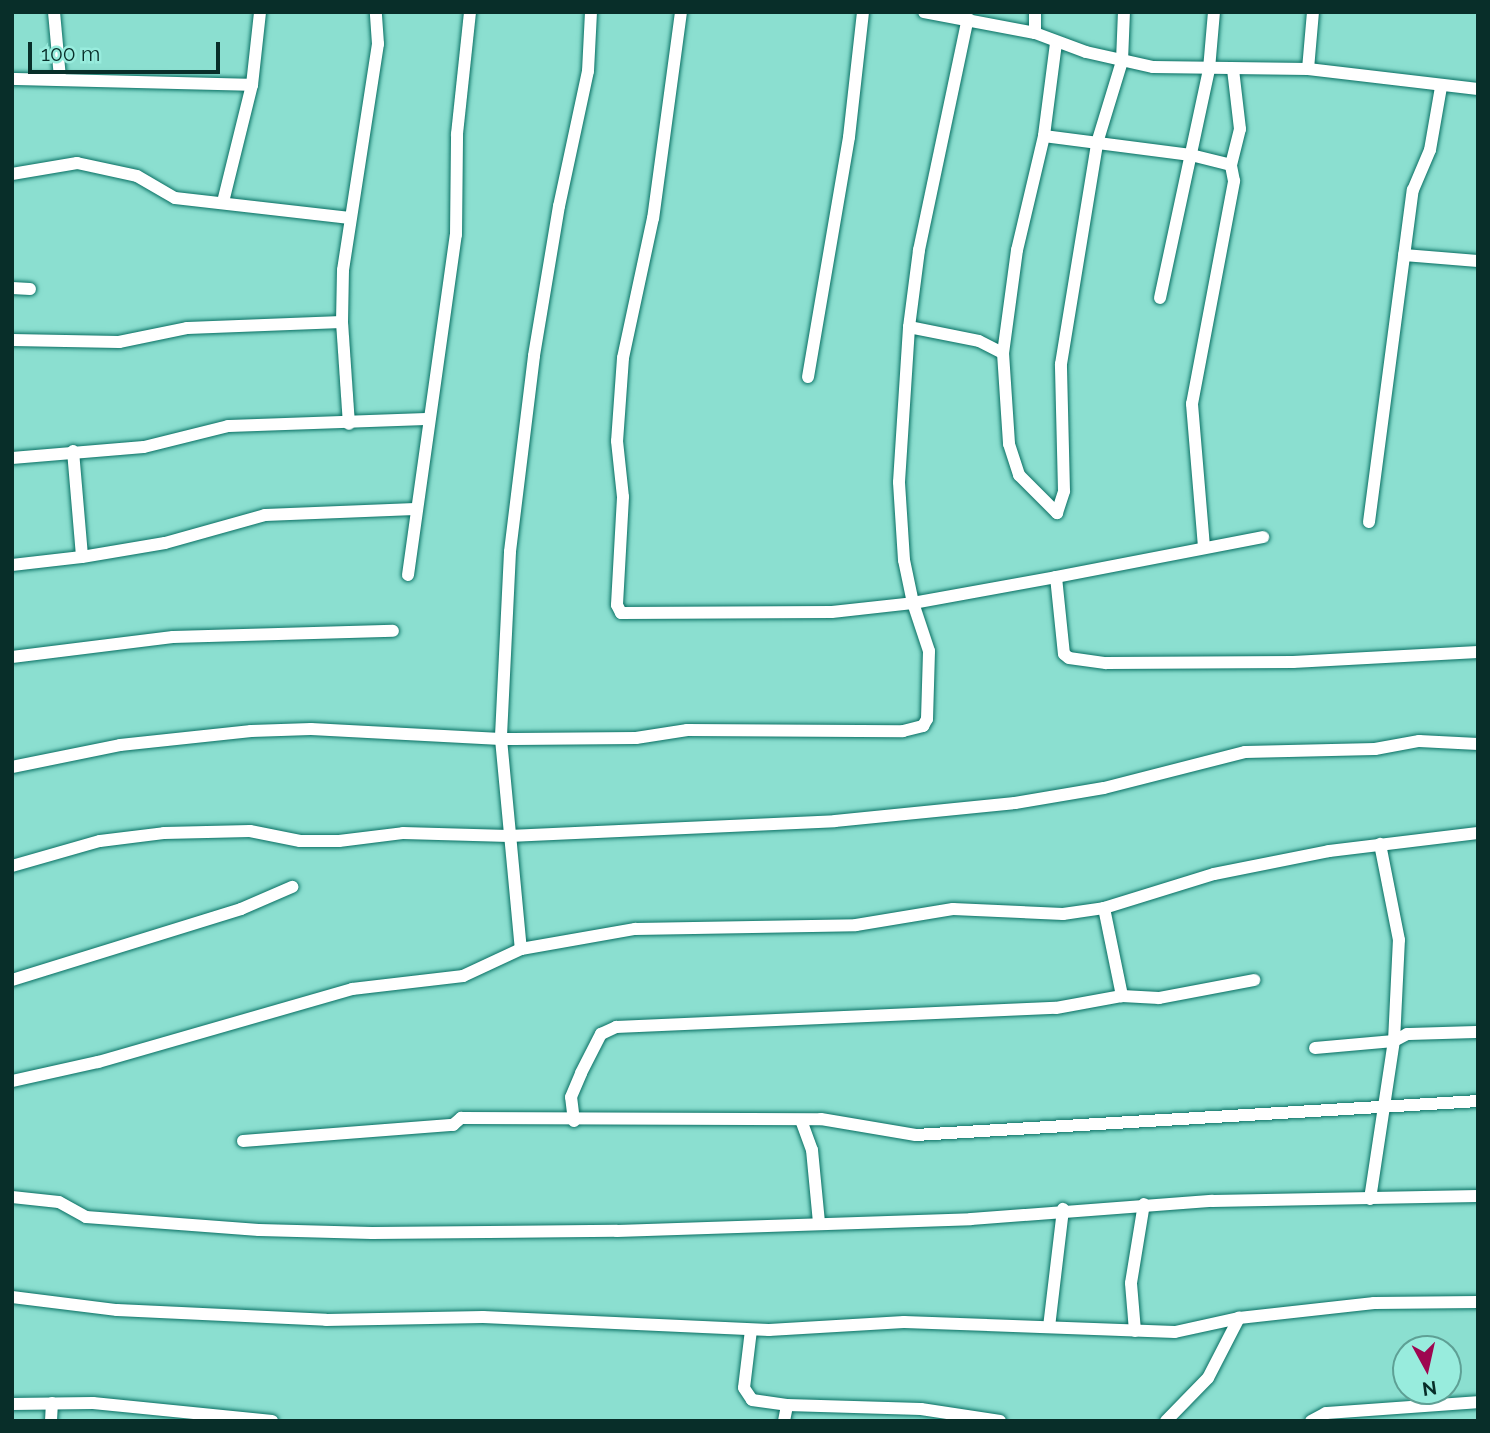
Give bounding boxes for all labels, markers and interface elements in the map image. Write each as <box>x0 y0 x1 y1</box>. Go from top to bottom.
scale bar <box>32 28 224 72</box>
text: 100 m <box>41 41 100 66</box>
north arrow <box>1392 1335 1462 1405</box>
text: N <box>1421 1377 1438 1401</box>

